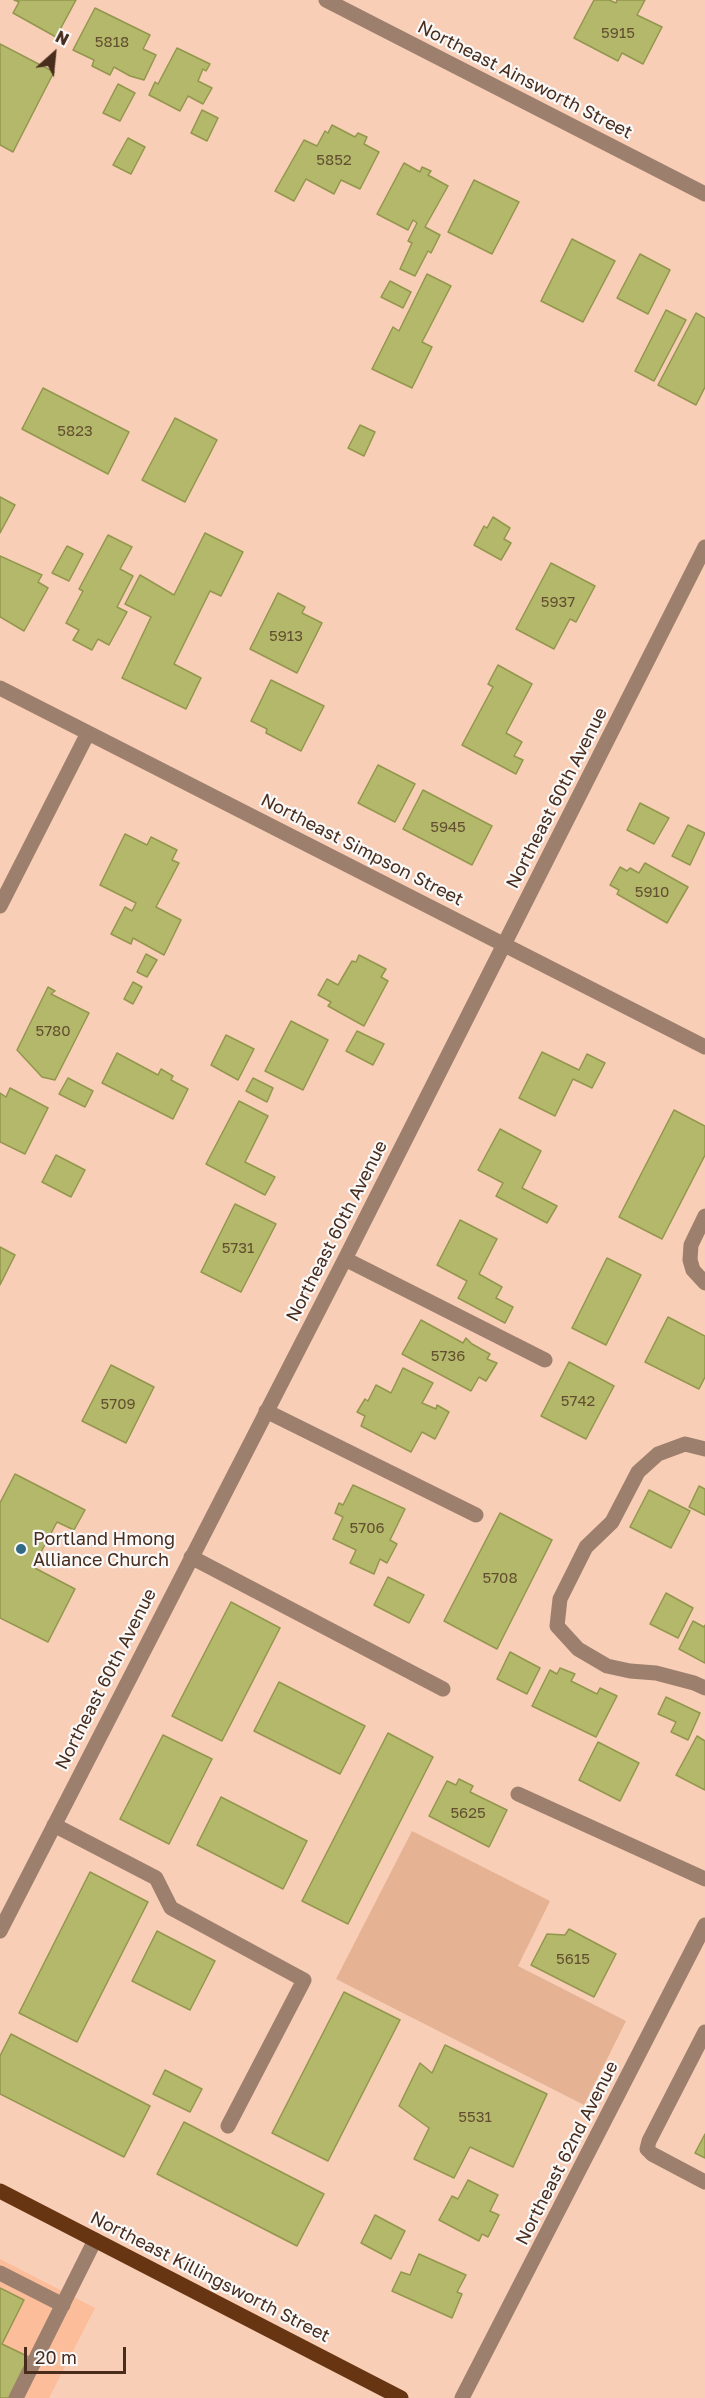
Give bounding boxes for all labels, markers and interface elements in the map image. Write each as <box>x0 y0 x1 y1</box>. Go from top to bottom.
street label: Northeast Ainsworth Street <box>414 16 636 144</box>
north arrow <box>24 24 84 84</box>
house number: 5915 <box>601 24 635 42</box>
text: N <box>52 26 72 50</box>
house number: 5818 <box>95 33 129 51</box>
house number: 5852 <box>316 151 352 169</box>
house number: 5823 <box>57 422 93 440</box>
house number: 5937 <box>541 593 575 611</box>
house number: 5913 <box>269 627 303 645</box>
street label: Northeast 60th Avenue <box>502 704 612 892</box>
street label: Northeast Simpson Street <box>257 789 467 911</box>
house number: 5945 <box>430 818 466 836</box>
house number: 5910 <box>635 883 669 901</box>
house number: 5780 <box>35 1022 71 1040</box>
street label: Northeast 60th Avenue <box>282 1137 392 1325</box>
house number: 5731 <box>222 1239 254 1257</box>
house number: 5736 <box>431 1347 465 1365</box>
house number: 5742 <box>561 1392 595 1410</box>
house number: 5709 <box>100 1395 136 1413</box>
house number: 5706 <box>349 1519 385 1537</box>
place label: Portland Hmong Alliance Church <box>33 1528 175 1570</box>
marker: Portland Hmong Alliance Church <box>14 1542 28 1556</box>
house number: 5708 <box>482 1569 518 1587</box>
street label: Northeast 60th Avenue <box>51 1585 161 1773</box>
house number: 5625 <box>450 1804 486 1822</box>
house number: 5615 <box>556 1950 590 1968</box>
street label: Northeast 62nd Avenue <box>511 2057 623 2249</box>
house number: 5531 <box>458 2108 492 2126</box>
street label: Northeast Killingsworth Street <box>87 2207 333 2347</box>
scale bar <box>27 2335 129 2373</box>
text: 20 m <box>35 2346 77 2368</box>

